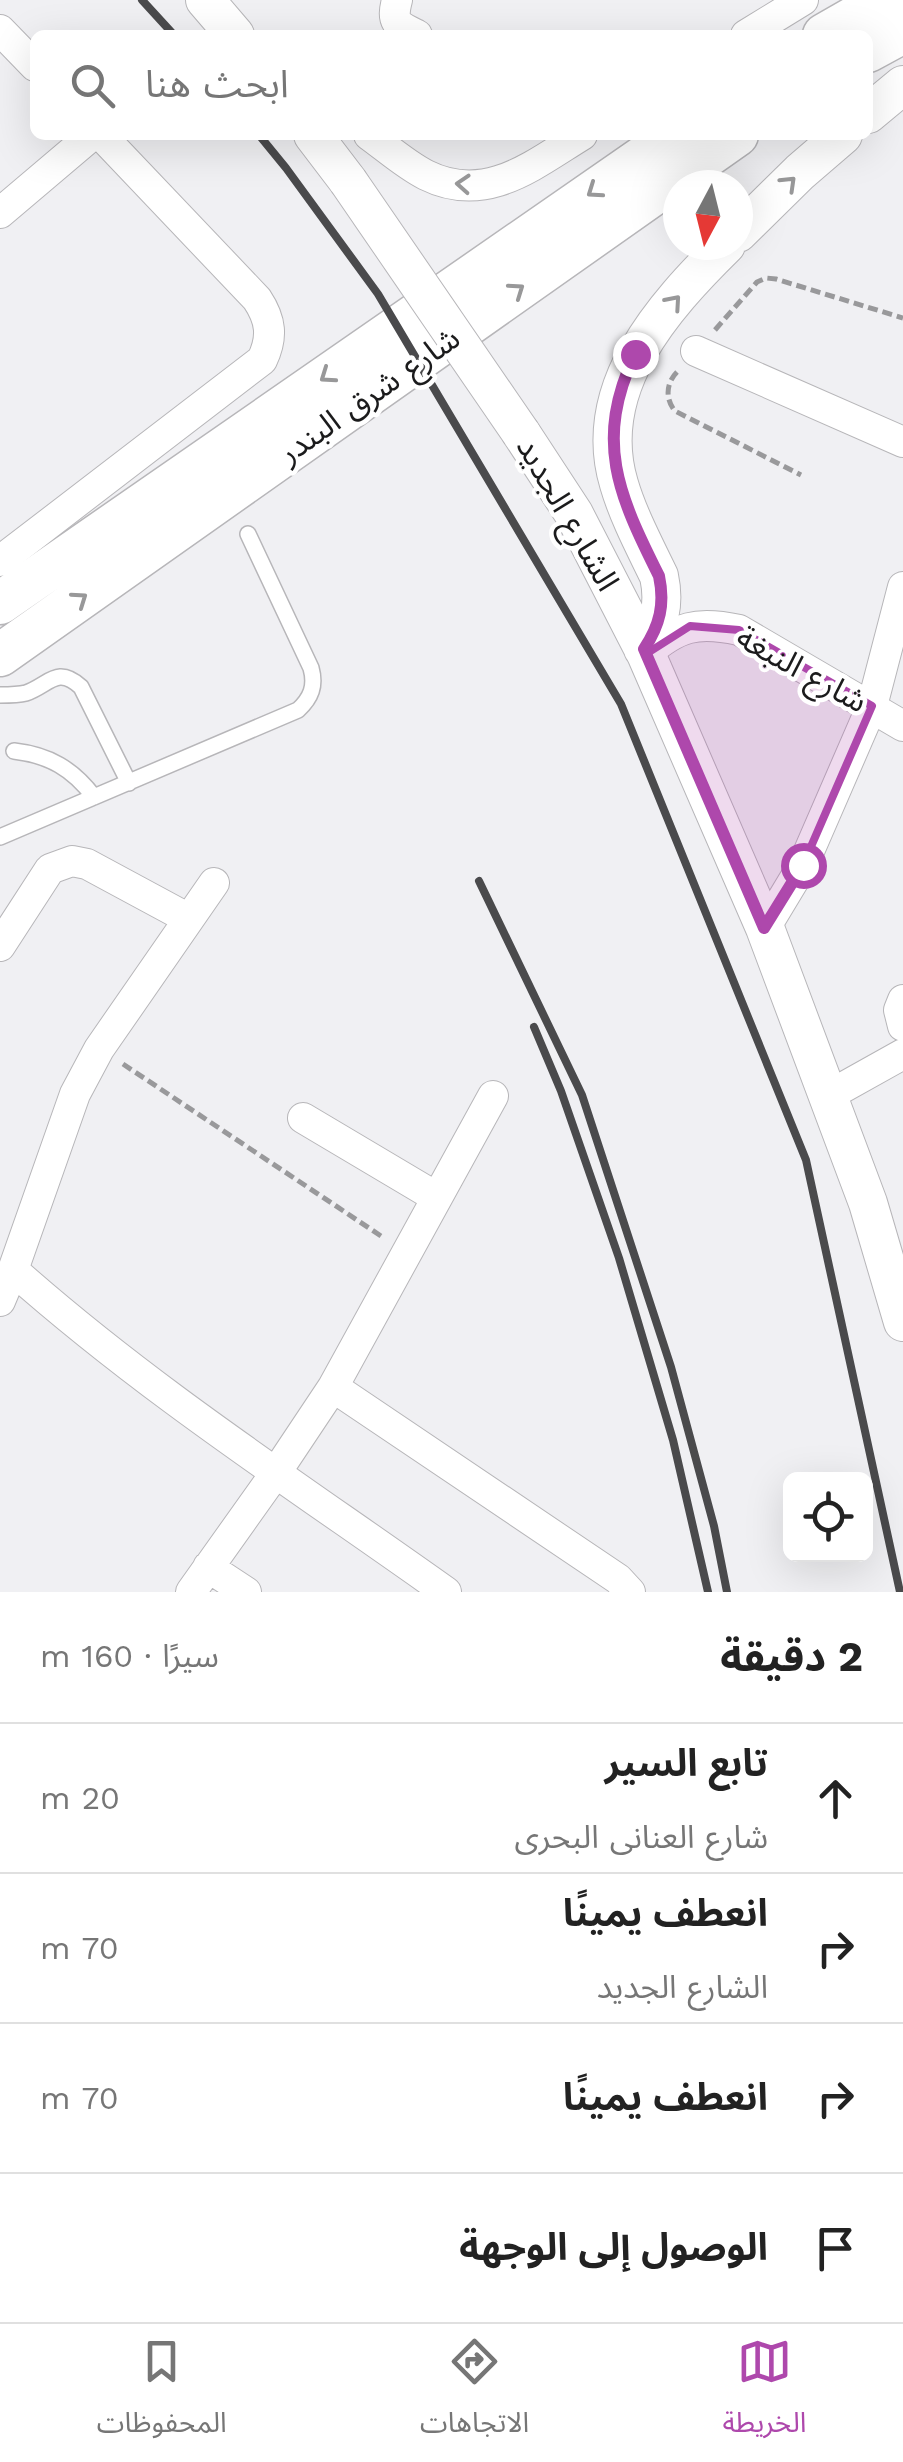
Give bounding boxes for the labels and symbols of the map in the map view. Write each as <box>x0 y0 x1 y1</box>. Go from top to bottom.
north arrow <box>663 170 753 260</box>
one-way arrow <box>454 174 470 195</box>
one-way arrow <box>778 177 796 195</box>
one-way arrow <box>587 179 606 197</box>
one-way arrow <box>505 284 524 303</box>
one-way arrow <box>662 295 680 313</box>
street label: شارع شرق البندر <box>270 319 470 476</box>
route end <box>613 332 659 378</box>
one-way arrow <box>320 364 339 382</box>
street label: الشارع الجديد <box>504 430 627 600</box>
one-way arrow <box>68 593 87 611</box>
street label: شارع النبغة <box>728 618 874 725</box>
route start <box>781 843 827 889</box>

